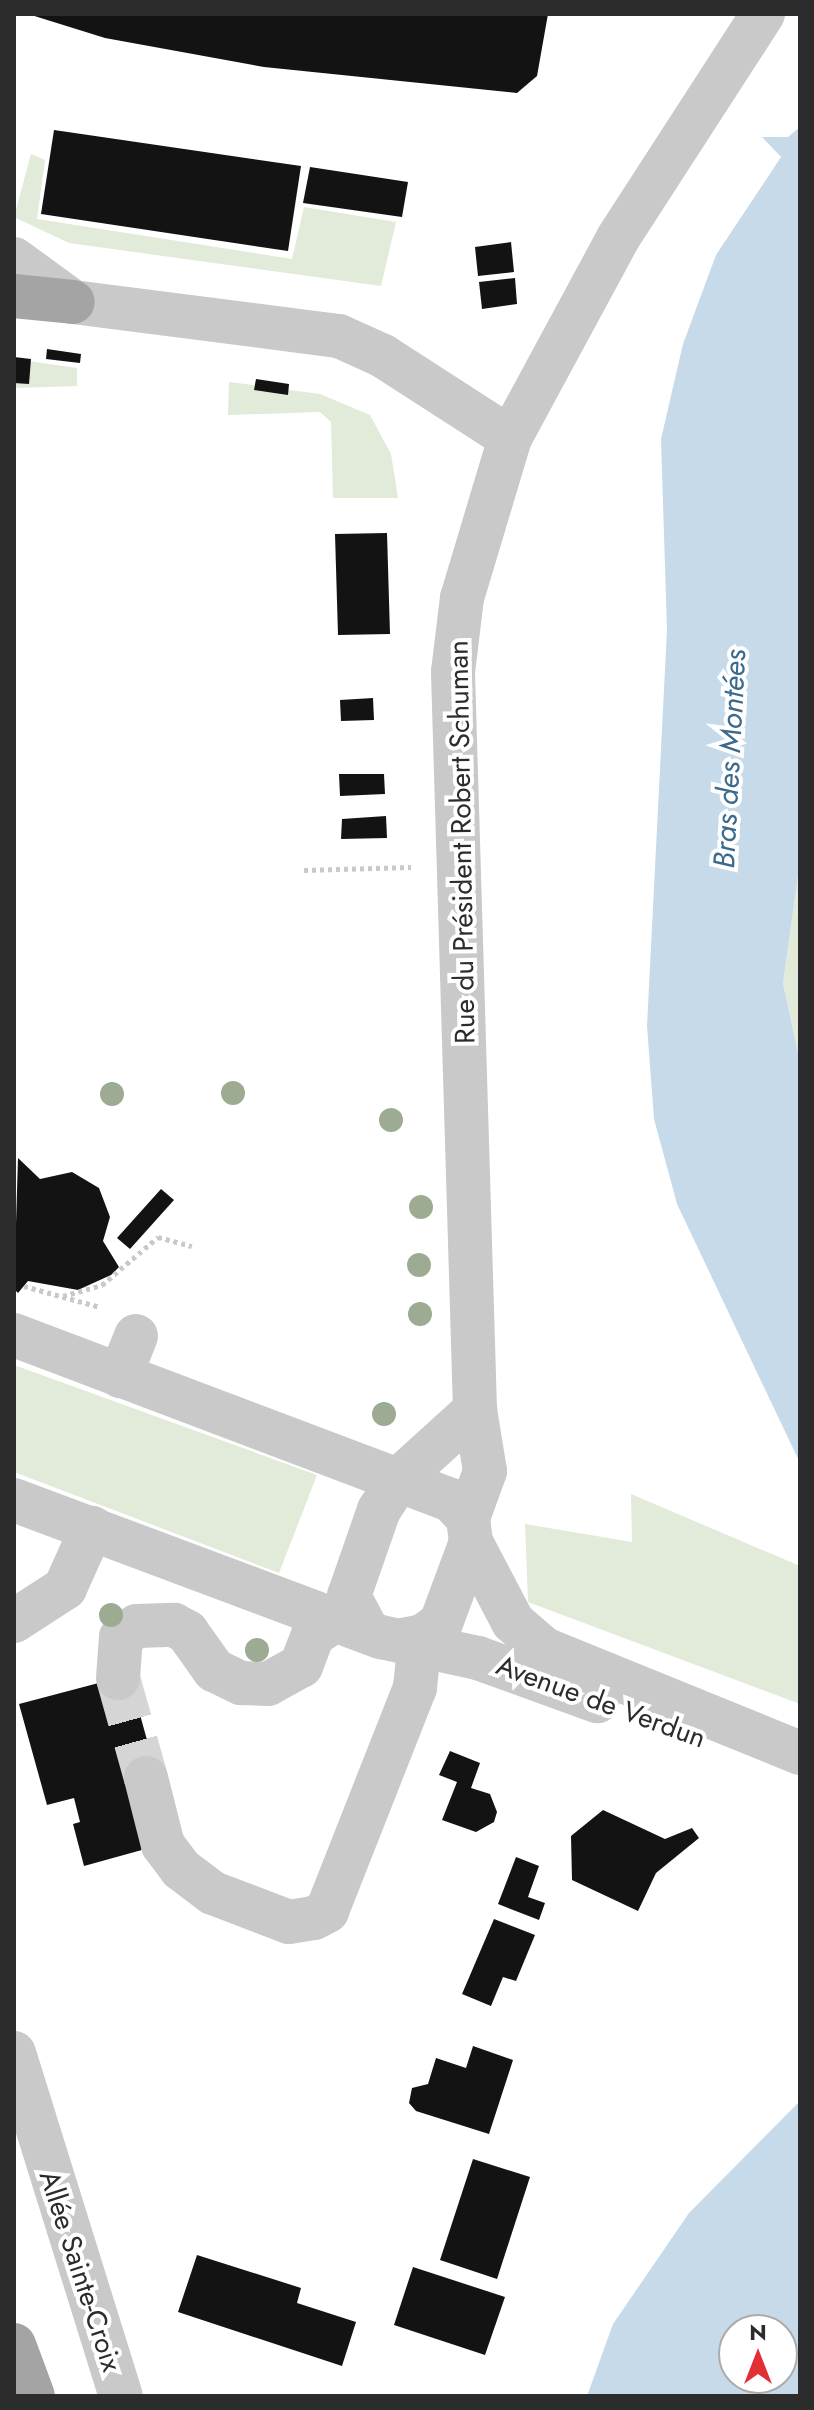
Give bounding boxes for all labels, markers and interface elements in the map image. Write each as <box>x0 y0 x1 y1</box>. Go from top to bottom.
street label: Rue du Président Robert Schuman <box>442 640 482 1044</box>
water label: Bras des Montées <box>706 648 754 870</box>
street label: Avenue de Verdun <box>492 1649 710 1755</box>
street label: Allée Sainte-Croix <box>32 2166 128 2376</box>
north arrow <box>718 2314 798 2394</box>
text: N <box>749 2316 767 2348</box>

